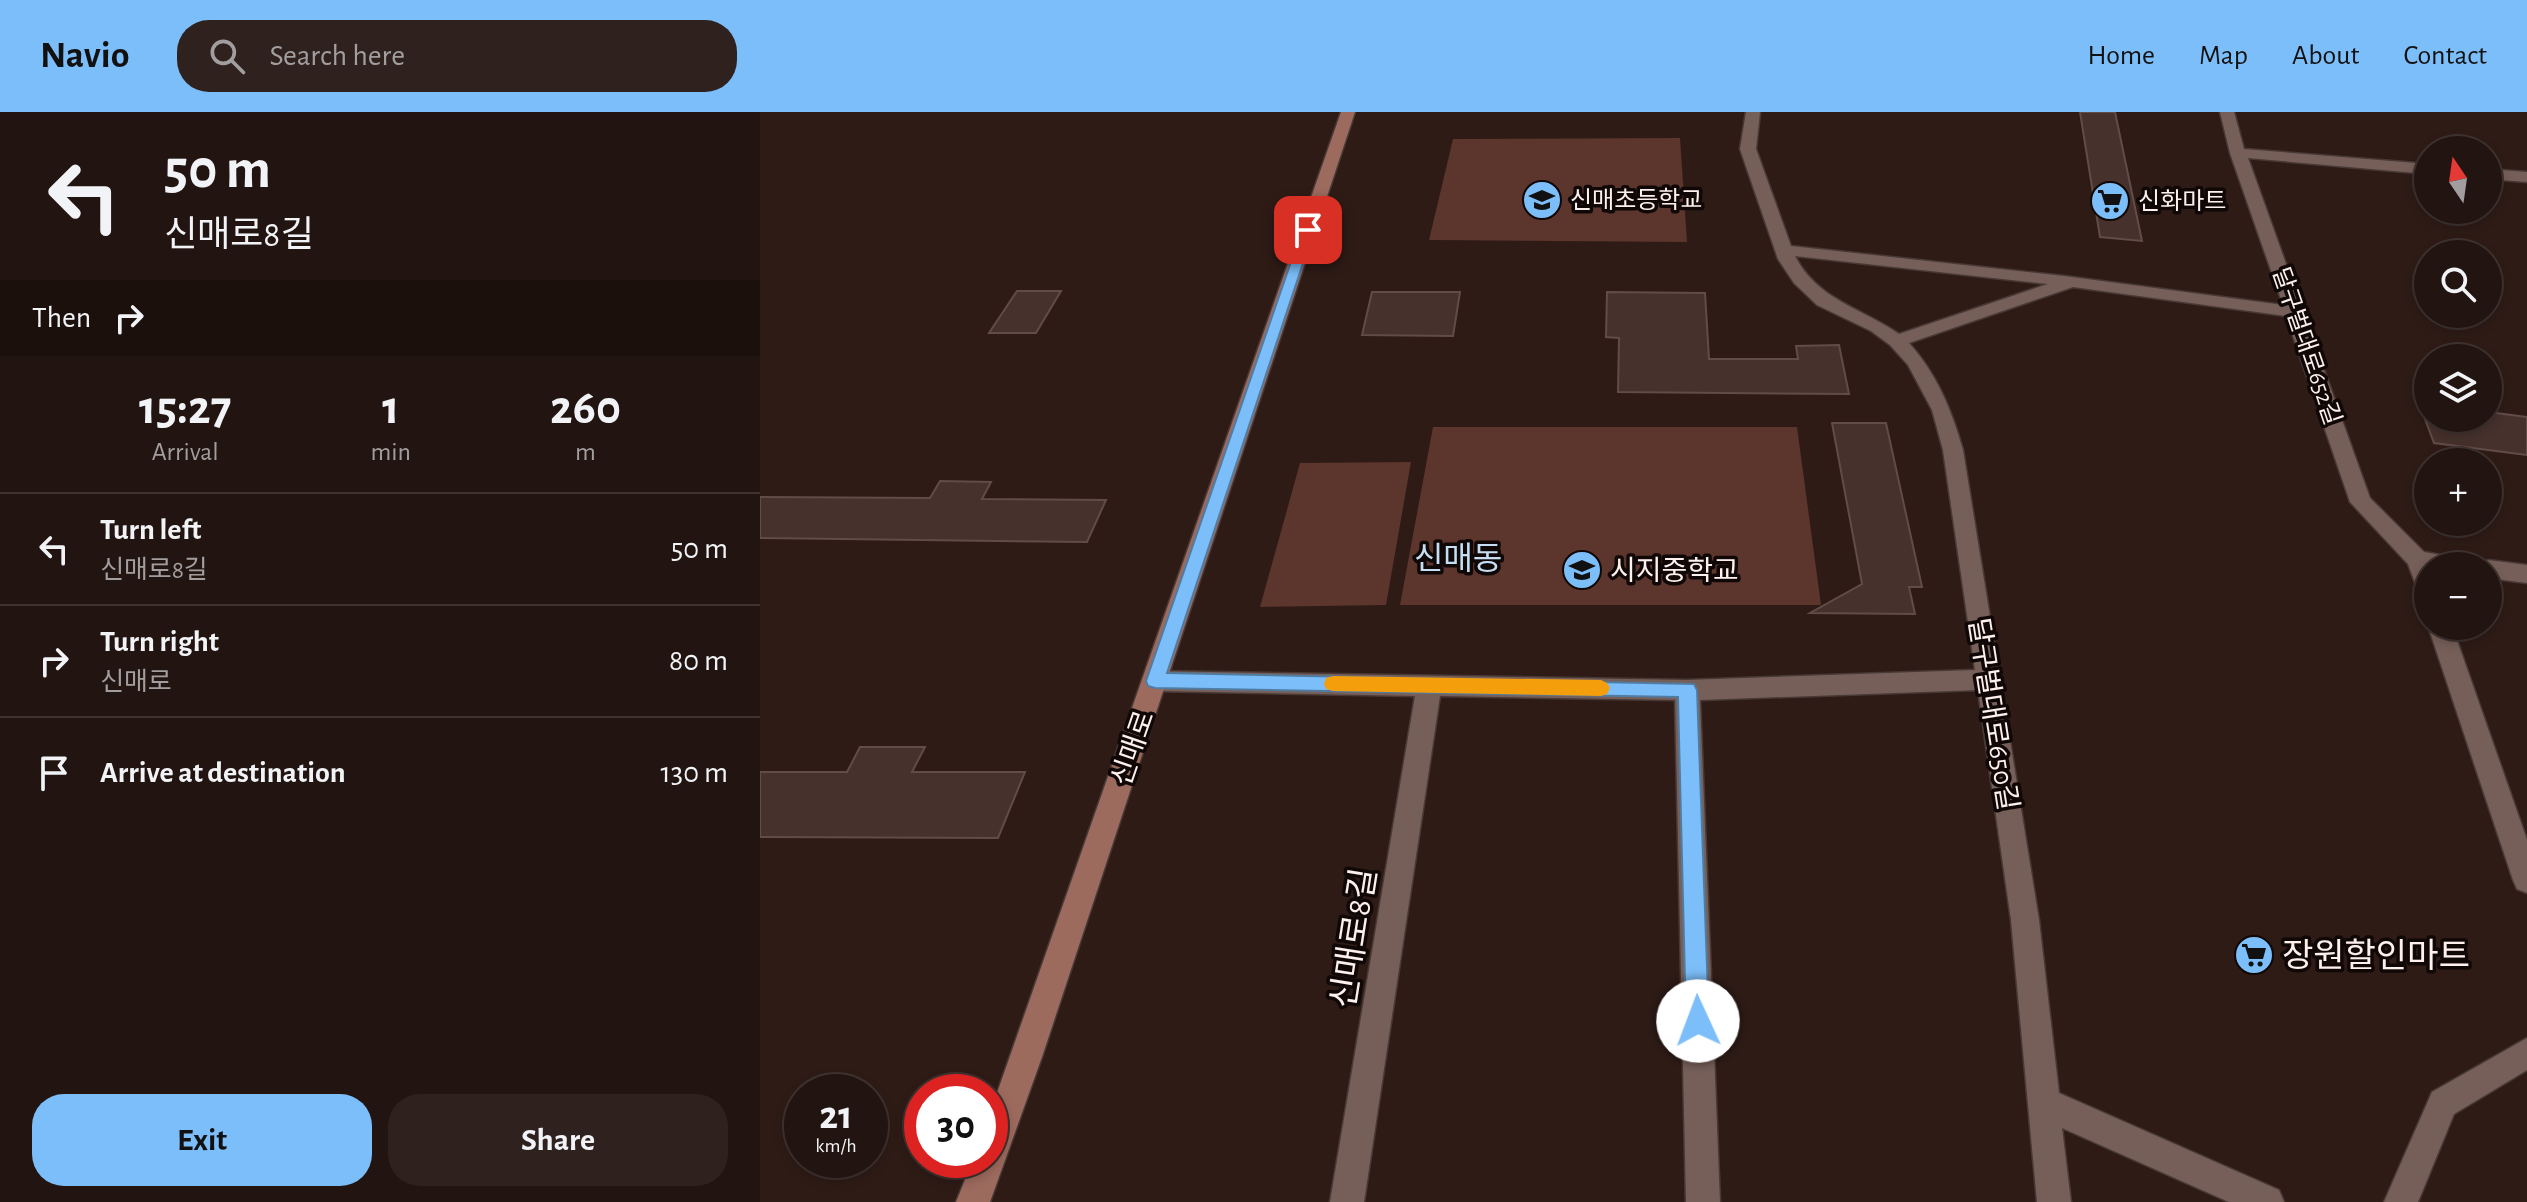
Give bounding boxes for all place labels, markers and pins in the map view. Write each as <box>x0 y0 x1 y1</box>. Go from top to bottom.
school or university icon: 신매초등학교 <box>1521 179 1563 221</box>
supermarket icon: 신화마트 <box>2089 180 2131 222</box>
place label: 신매초등학교 <box>1570 187 1702 213</box>
place label: 신화마트 <box>2138 189 2226 214</box>
pin <box>1274 196 1342 264</box>
school or university icon: 시지중학교 <box>1561 549 1603 591</box>
place label: 시지중학교 <box>1610 556 1739 586</box>
supermarket icon: 장원할인마트 <box>2233 934 2275 976</box>
place label: 장원할인마트 <box>2282 938 2470 974</box>

